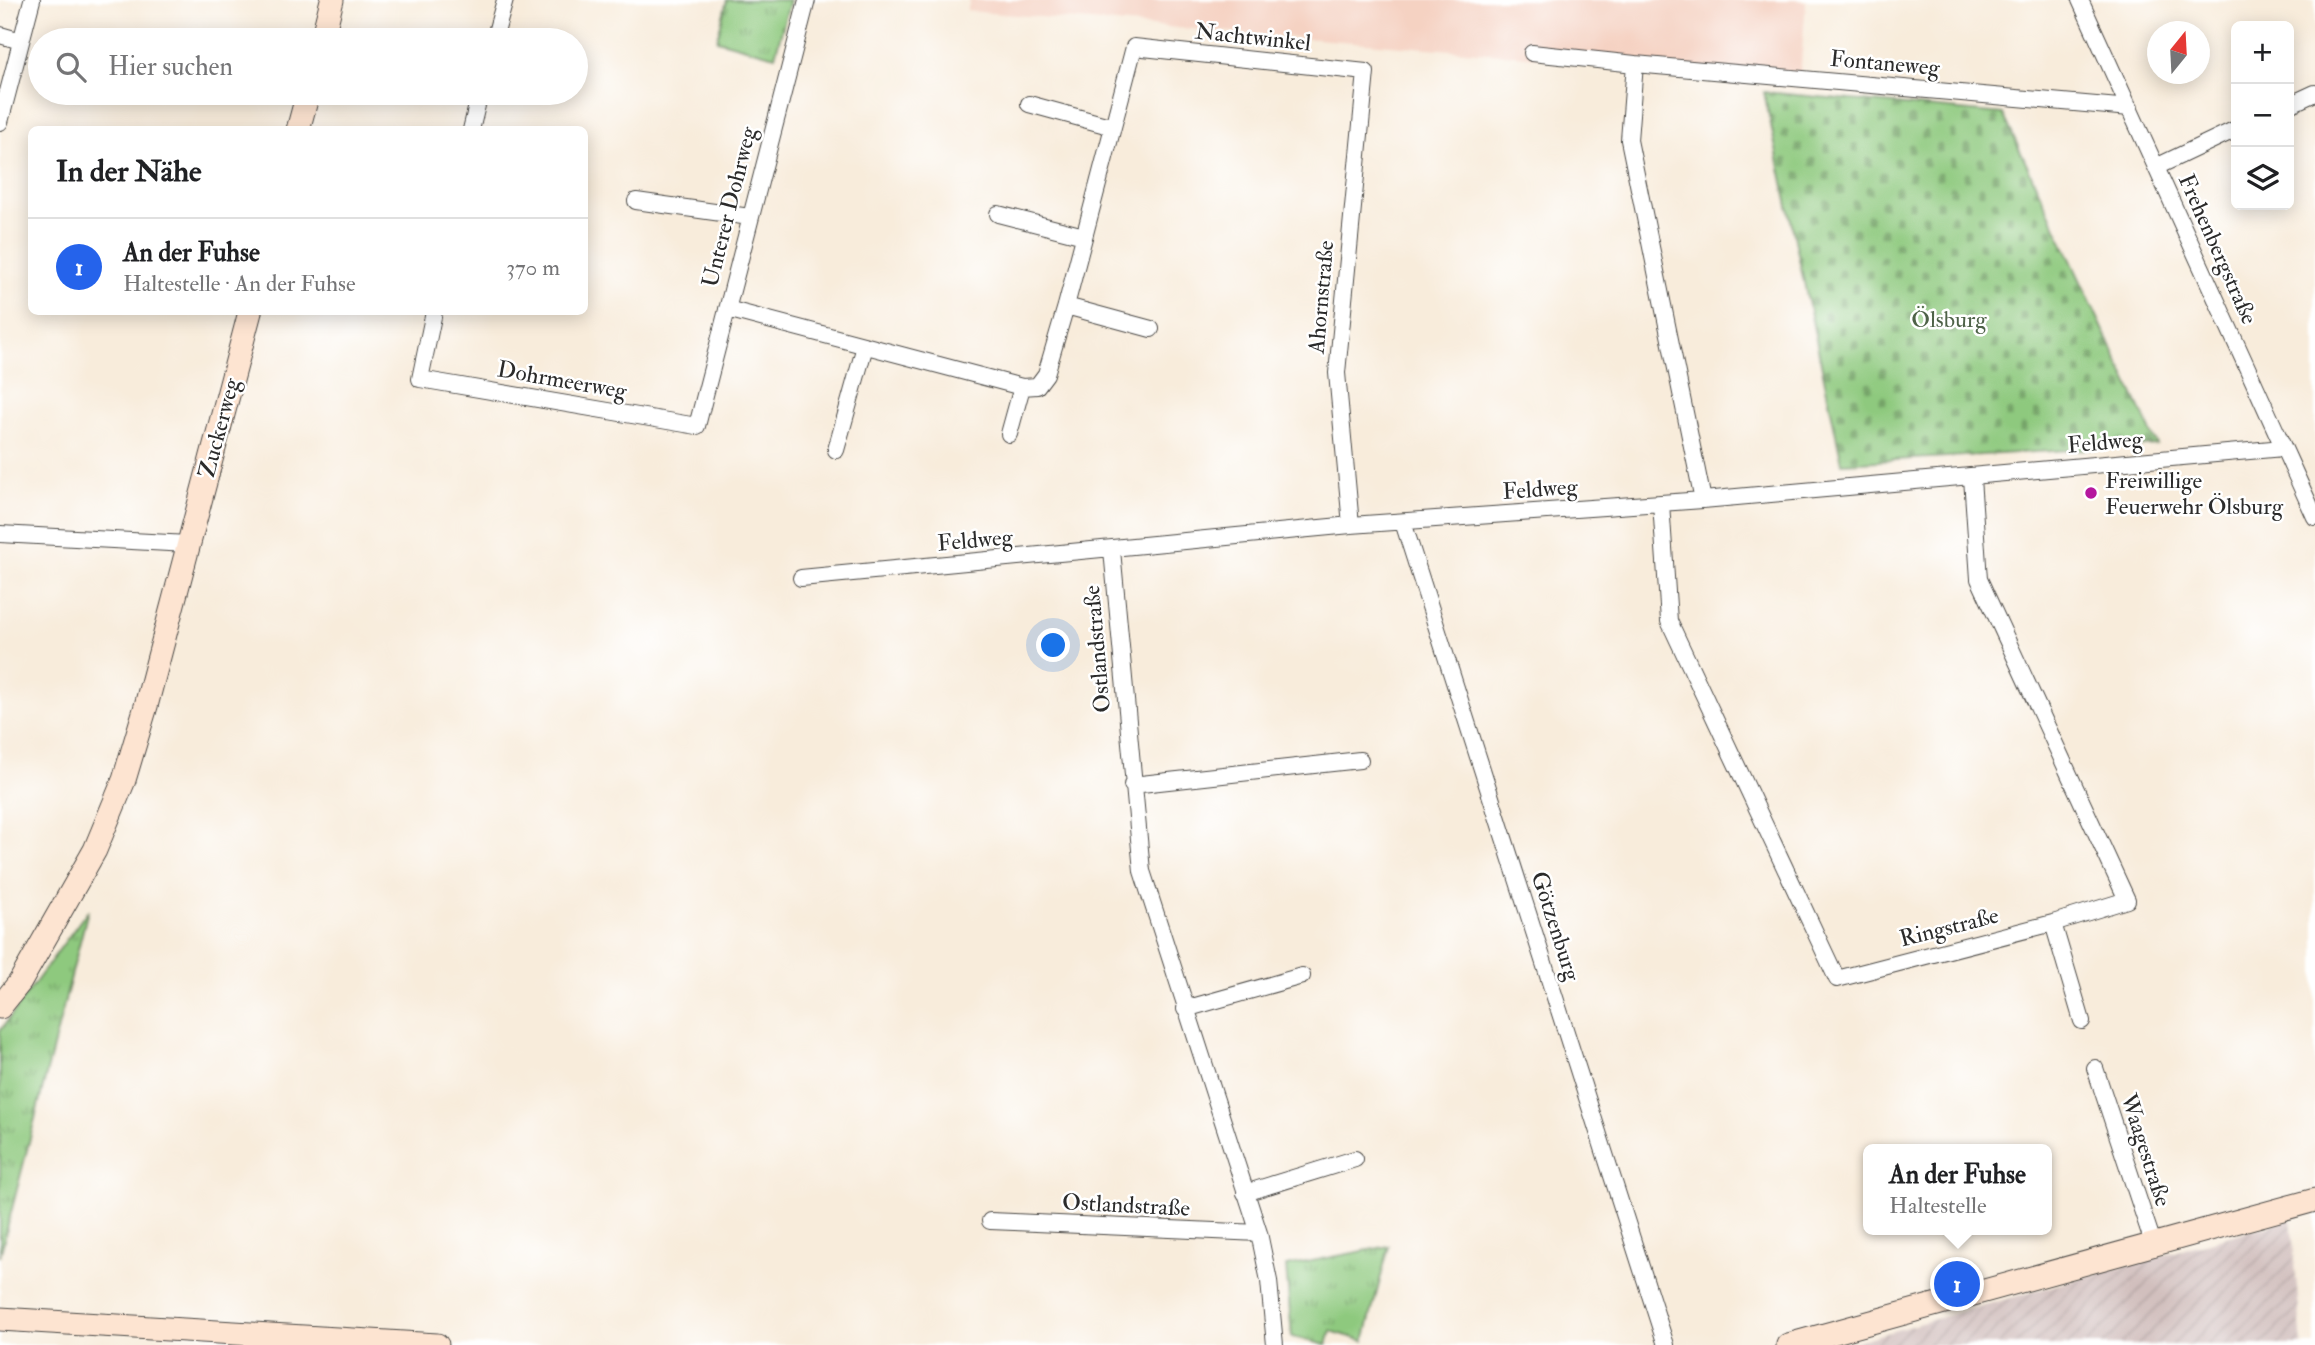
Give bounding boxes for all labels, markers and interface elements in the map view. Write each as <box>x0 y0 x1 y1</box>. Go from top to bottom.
street label: Nachtwinkel <box>1194 16 1313 58</box>
north arrow <box>2147 21 2210 84</box>
map controls <box>2231 21 2294 210</box>
button: + <box>2231 21 2294 84</box>
search box <box>28 28 588 105</box>
street label: Fontaneweg <box>1829 44 1942 82</box>
icon: search <box>52 48 90 86</box>
text: Hier suchen <box>108 51 233 83</box>
button: − <box>2231 84 2294 147</box>
street label: Unterer Dohrweg <box>695 123 763 290</box>
button: layers <box>2231 147 2294 210</box>
text: In der Nähe <box>56 153 201 190</box>
street label: Frehenbergstraße <box>2172 169 2264 329</box>
text: An der Fuhse <box>123 237 260 269</box>
street label: Ahornstraße <box>1302 239 1340 356</box>
text: 1 <box>75 253 83 282</box>
text: 370 m <box>506 253 560 282</box>
text: Haltestelle · An der Fuhse <box>123 269 356 298</box>
park label: Ölsburg <box>1911 305 1987 334</box>
street label: Dohrmeerweg <box>495 354 630 406</box>
street label: Zuckerweg <box>192 374 246 481</box>
street label: Feldweg <box>2066 424 2145 460</box>
place label: Freiwillige Feuerwehr Ölsburg <box>2105 466 2284 521</box>
street label: Feldweg <box>1501 472 1579 506</box>
marker: Freiwillige Feuerwehr Ölsburg <box>2083 485 2099 501</box>
street label: Feldweg <box>936 522 1015 558</box>
street label: Ostlandstraße <box>1077 584 1117 714</box>
your location <box>1036 628 1070 662</box>
street label: Götzenburg <box>1525 868 1587 985</box>
street label: Ringstraße <box>1896 901 2002 953</box>
street label: Waagestraße <box>2114 1089 2178 1210</box>
popup <box>1863 1144 2052 1235</box>
text: An der Fuhse <box>1889 1159 2026 1191</box>
street label: Ostlandstraße <box>1061 1187 1191 1223</box>
text: Haltestelle <box>1889 1191 1987 1220</box>
pin: 1 <box>1934 1258 1980 1310</box>

